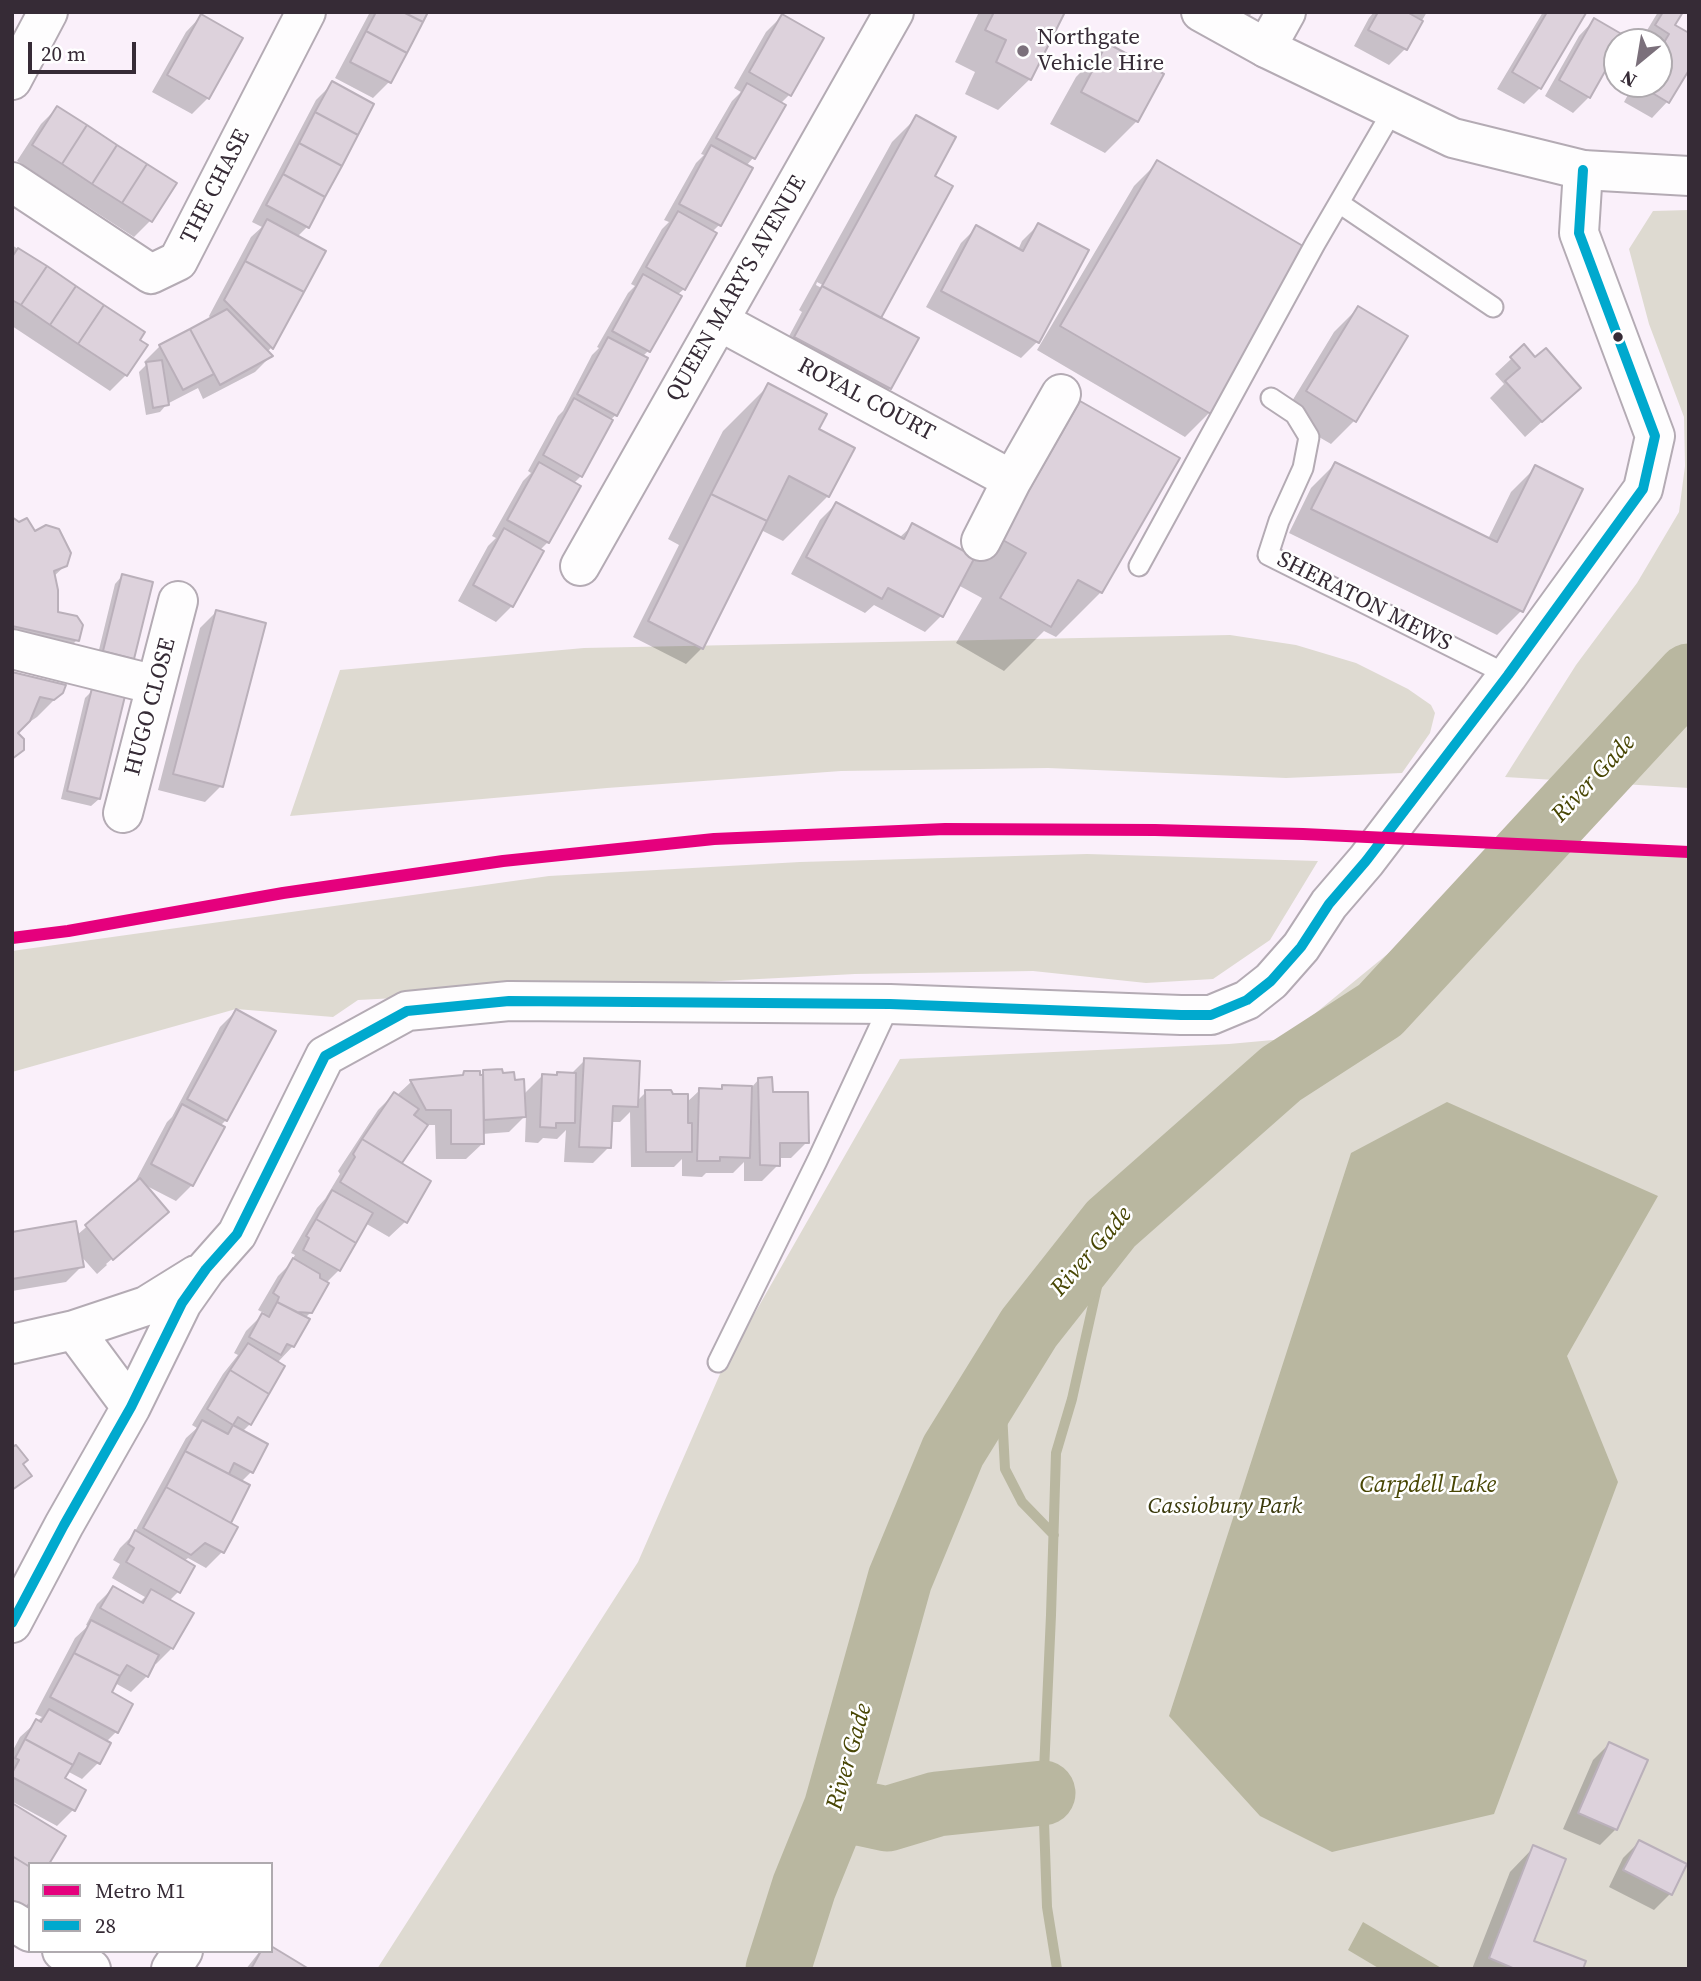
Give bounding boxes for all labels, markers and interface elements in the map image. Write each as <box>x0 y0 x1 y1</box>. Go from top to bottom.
place label: Northgate Vehicle Hire <box>1037 24 1164 78</box>
scale bar <box>32 28 140 72</box>
north arrow <box>1603 28 1673 98</box>
text: 20 m <box>41 39 86 68</box>
marker: Northgate Vehicle Hire <box>1015 43 1031 59</box>
text: N <box>1616 65 1641 94</box>
street label: THE CHASE <box>175 125 257 249</box>
street label: QUEEN MARY'S AVENUE <box>661 171 813 407</box>
unlabelled marker <box>1611 330 1625 344</box>
street label: ROYAL COURT <box>793 352 939 448</box>
street label: SHERATON MEWS <box>1272 546 1456 658</box>
street label: HUGO CLOSE <box>119 635 183 779</box>
water label: River Gade <box>1546 729 1642 829</box>
water label: River Gade <box>1045 1201 1139 1303</box>
water label: Carpdell Lake <box>1360 1472 1496 1500</box>
park label: Cassiobury Park <box>1148 1493 1302 1521</box>
water label: River Gade <box>821 1700 879 1814</box>
legend <box>28 1862 273 1953</box>
text: Metro M1 <box>95 1876 186 1905</box>
text: 28 <box>95 1911 116 1940</box>

